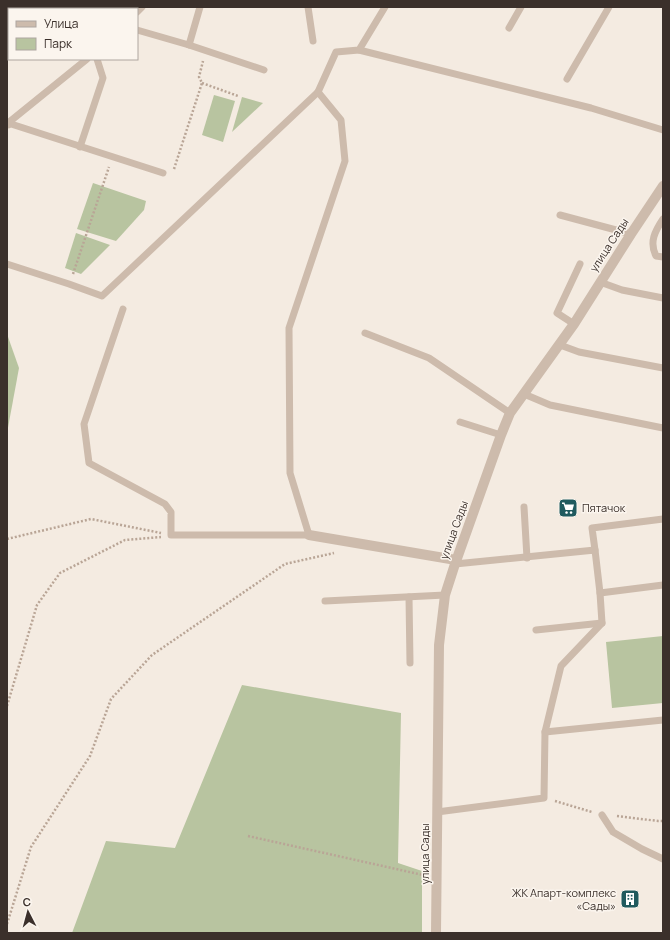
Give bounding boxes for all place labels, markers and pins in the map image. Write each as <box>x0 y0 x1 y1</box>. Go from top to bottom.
supermarket icon: Пятачок <box>557 497 579 519</box>
place label: Пятачок <box>582 500 626 515</box>
place label: ЖК Апарт-комплекс «Сады» <box>512 885 616 913</box>
building icon: ЖК Апарт-комплекс «Сады» <box>619 888 641 910</box>

